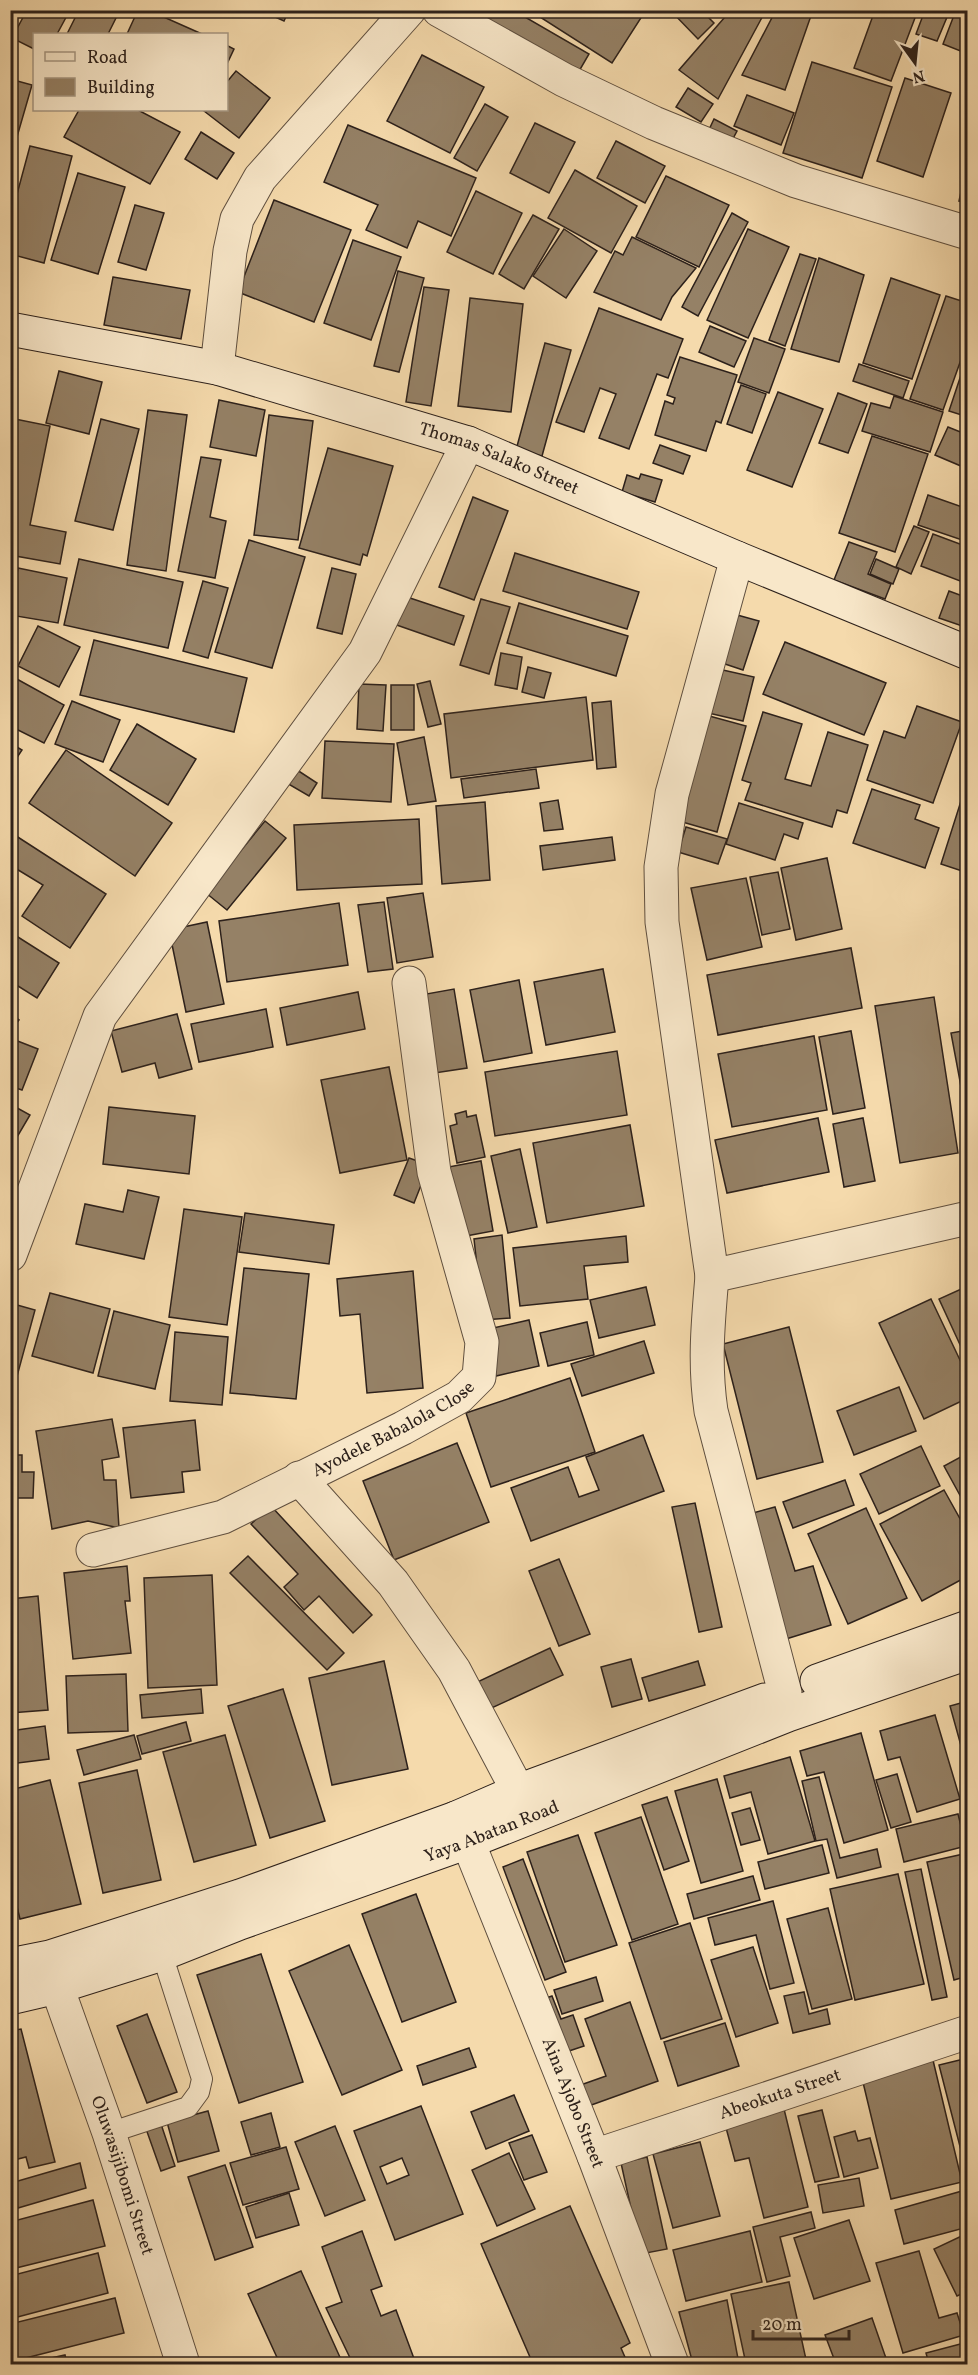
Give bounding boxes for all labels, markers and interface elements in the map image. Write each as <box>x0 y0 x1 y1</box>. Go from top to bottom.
legend <box>33 33 228 111</box>
north arrow <box>885 33 945 93</box>
text: Road <box>87 46 128 71</box>
text: N <box>910 63 927 88</box>
text: Building <box>87 76 155 101</box>
street label: Thomas Salako Street <box>416 417 583 501</box>
street label: Ayodele Babalola Close <box>308 1375 481 1483</box>
street label: Yaya Abatan Road <box>421 1795 563 1869</box>
street label: Aina Ajobo Street <box>535 2034 610 2172</box>
street label: Abeokuta Street <box>716 2063 844 2126</box>
street label: Oluwasijibomi Street <box>84 2092 160 2258</box>
scale bar <box>753 2303 849 2341</box>
text: 20 m <box>762 2313 802 2338</box>

